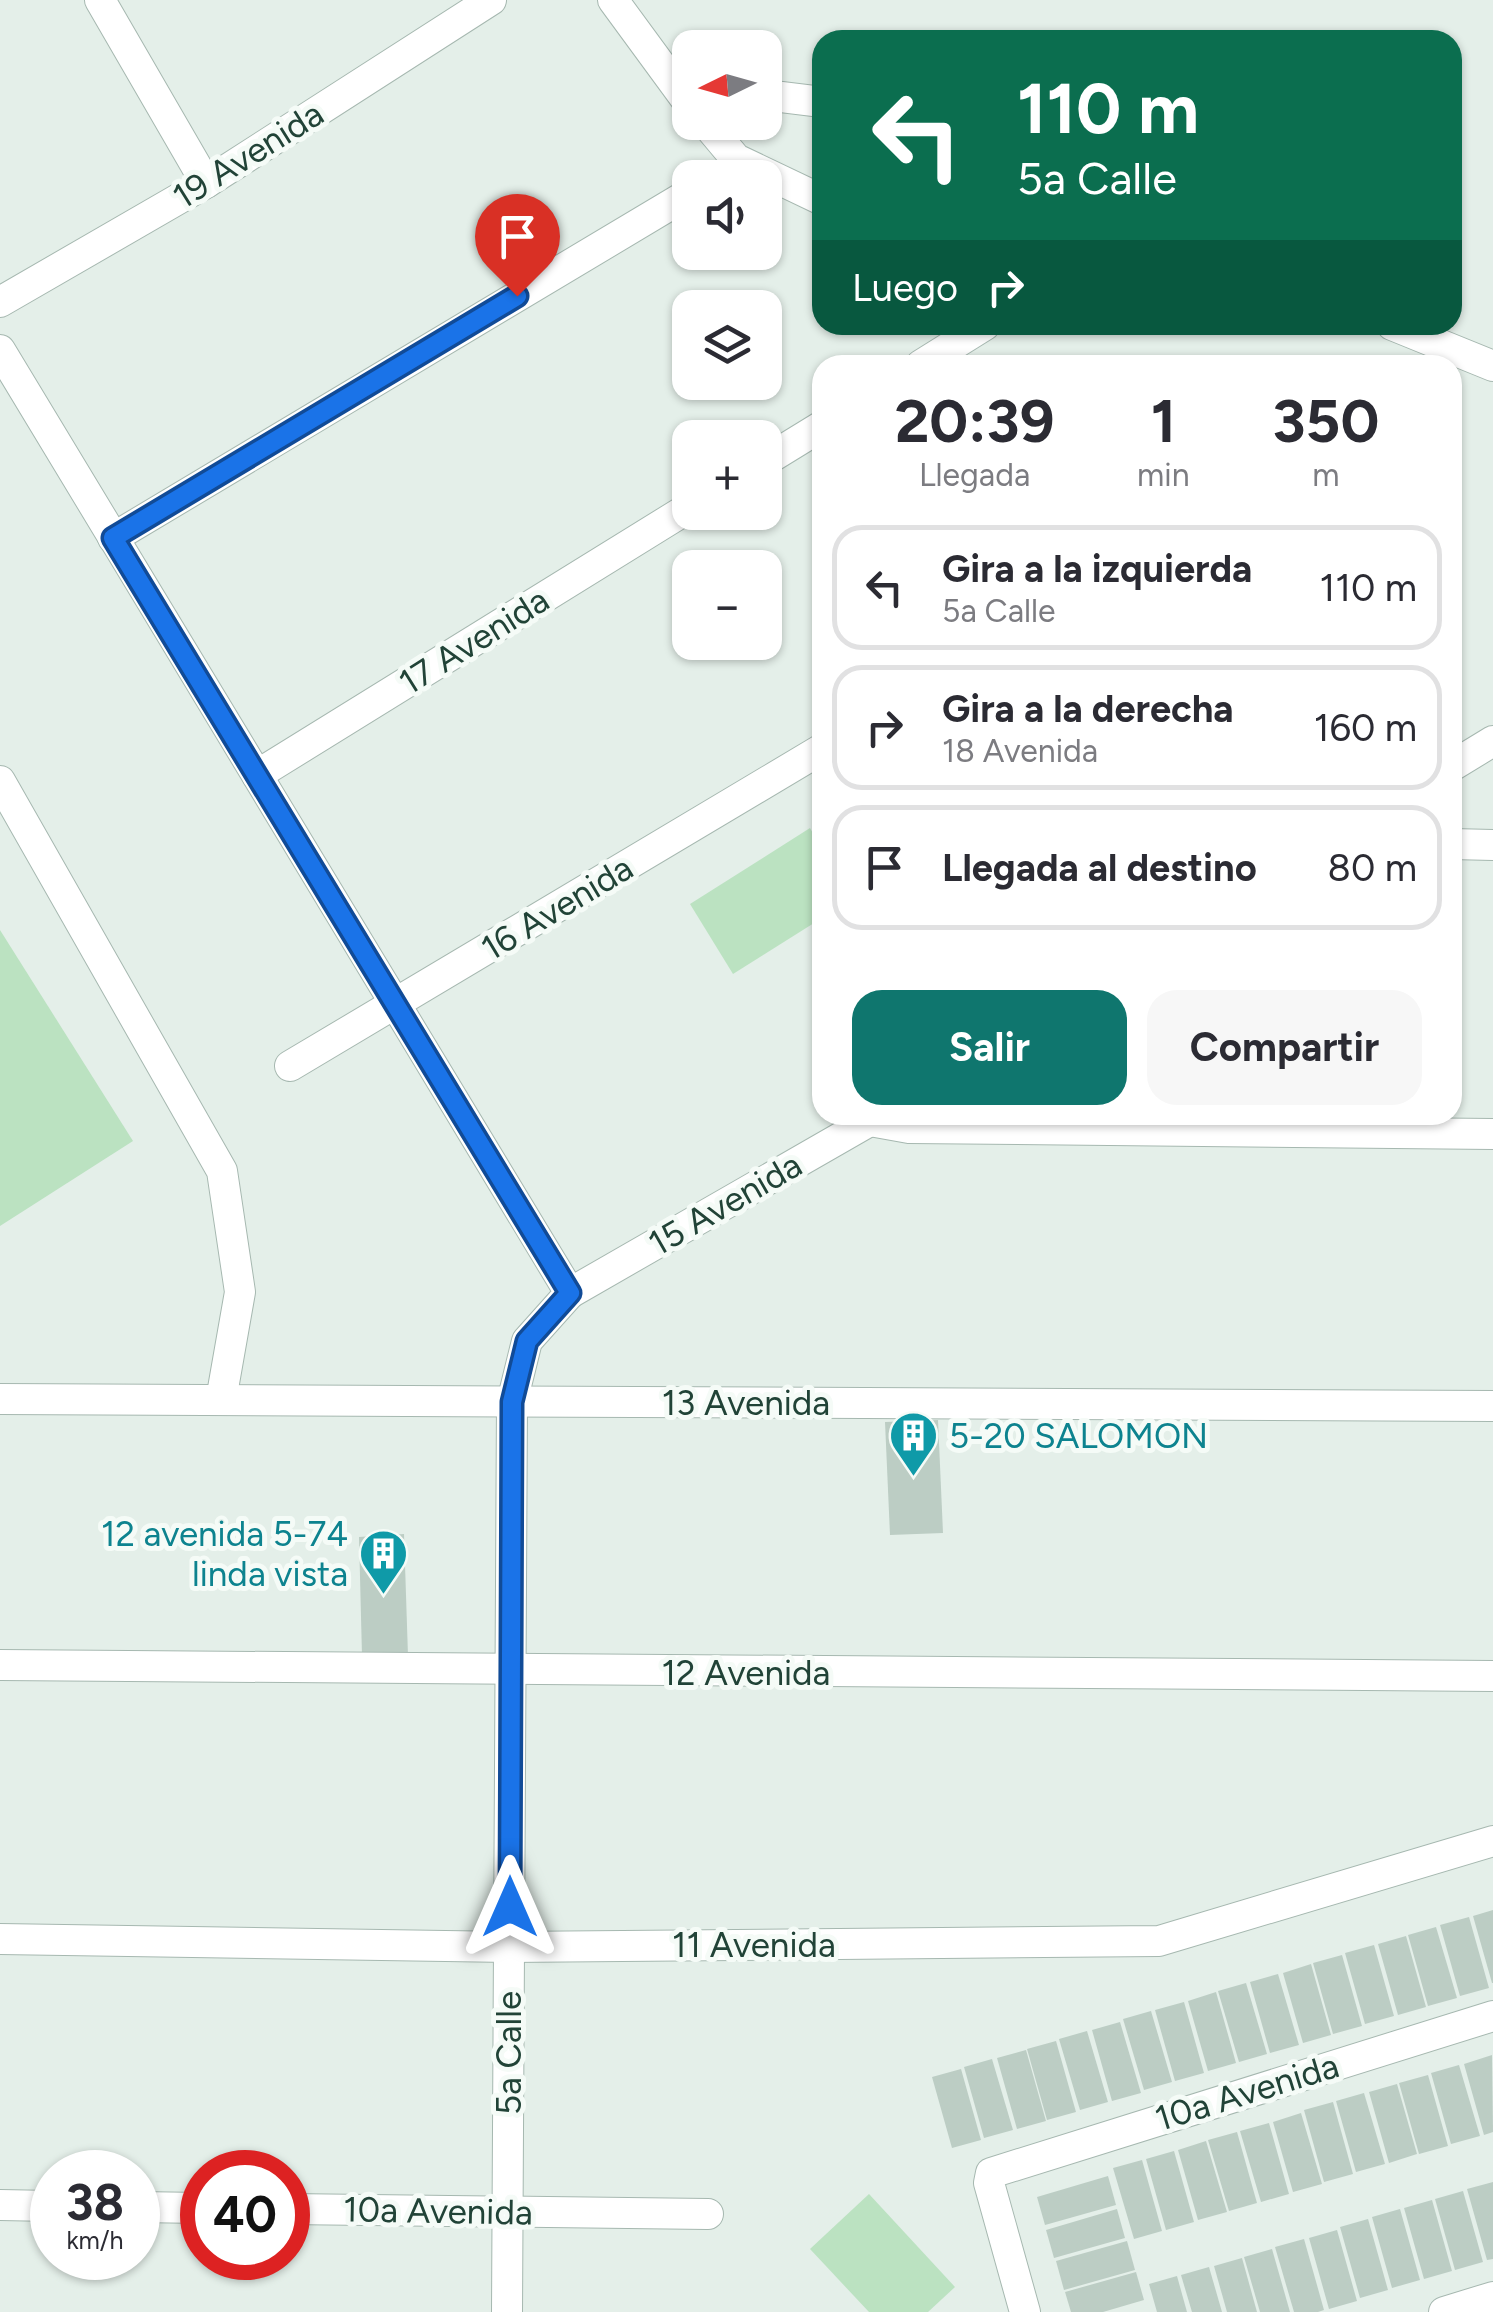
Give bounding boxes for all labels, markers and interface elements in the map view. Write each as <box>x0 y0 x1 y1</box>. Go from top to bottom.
north arrow <box>672 30 782 140</box>
map controls <box>672 30 782 660</box>
text: 110 m <box>1017 66 1199 151</box>
icon: left <box>852 70 982 200</box>
street label: 19 Avenida <box>165 92 331 218</box>
text: 5a Calle <box>1017 151 1177 205</box>
button: sound <box>672 160 782 270</box>
pin <box>475 194 560 297</box>
icon: arrive <box>490 209 545 264</box>
icon: right <box>978 260 1033 315</box>
text: Luego <box>852 265 958 311</box>
button: layers <box>672 290 782 400</box>
text: 20:39 <box>895 385 1054 457</box>
text: 1 <box>1151 385 1176 457</box>
text: 350 <box>1272 385 1379 457</box>
button: + <box>672 420 782 530</box>
text: Llegada <box>919 456 1030 494</box>
text: min <box>1137 456 1190 494</box>
text: m <box>1312 456 1339 494</box>
text: Gira a la izquierda <box>942 546 1252 592</box>
button: − <box>672 550 782 660</box>
icon: left <box>857 560 912 615</box>
text: 110 m <box>1320 565 1417 611</box>
street label: 17 Avenida <box>392 579 556 703</box>
text: 5a Calle <box>942 592 1056 630</box>
text: Gira a la derecha <box>942 686 1234 732</box>
icon: right <box>857 700 912 755</box>
text: 160 m <box>1314 705 1417 751</box>
text: 18 Avenida <box>942 732 1098 770</box>
icon: arrive <box>857 840 912 895</box>
text: Llegada al destino <box>942 845 1257 891</box>
text: 80 m <box>1328 845 1417 891</box>
street label: 16 Avenida <box>474 846 640 970</box>
button: Salir <box>852 990 1127 1105</box>
button: Compartir <box>1147 990 1422 1105</box>
street label: 15 Avenida <box>641 1143 809 1265</box>
street label: 13 Avenida <box>662 1382 830 1424</box>
building icon: 5-20 SALOMON <box>888 1410 940 1478</box>
place label: 5-20 SALOMON <box>949 1415 1208 1457</box>
place label: 12 avenida 5-74 linda vista <box>101 1513 348 1595</box>
building icon: 12 avenida 5-74 linda vista <box>357 1528 409 1596</box>
street label: 12 Avenida <box>662 1652 830 1694</box>
position arrow <box>458 1855 562 1959</box>
street label: 11 Avenida <box>672 1924 836 1966</box>
street label: 5a Calle <box>488 1991 530 2115</box>
street label: 10a Avenida <box>1150 2044 1344 2140</box>
speed limit sign: 40 <box>180 2150 310 2280</box>
text: 38 <box>66 2172 124 2233</box>
street label: 10a Avenida <box>343 2188 533 2234</box>
text: km/h <box>66 2225 124 2255</box>

